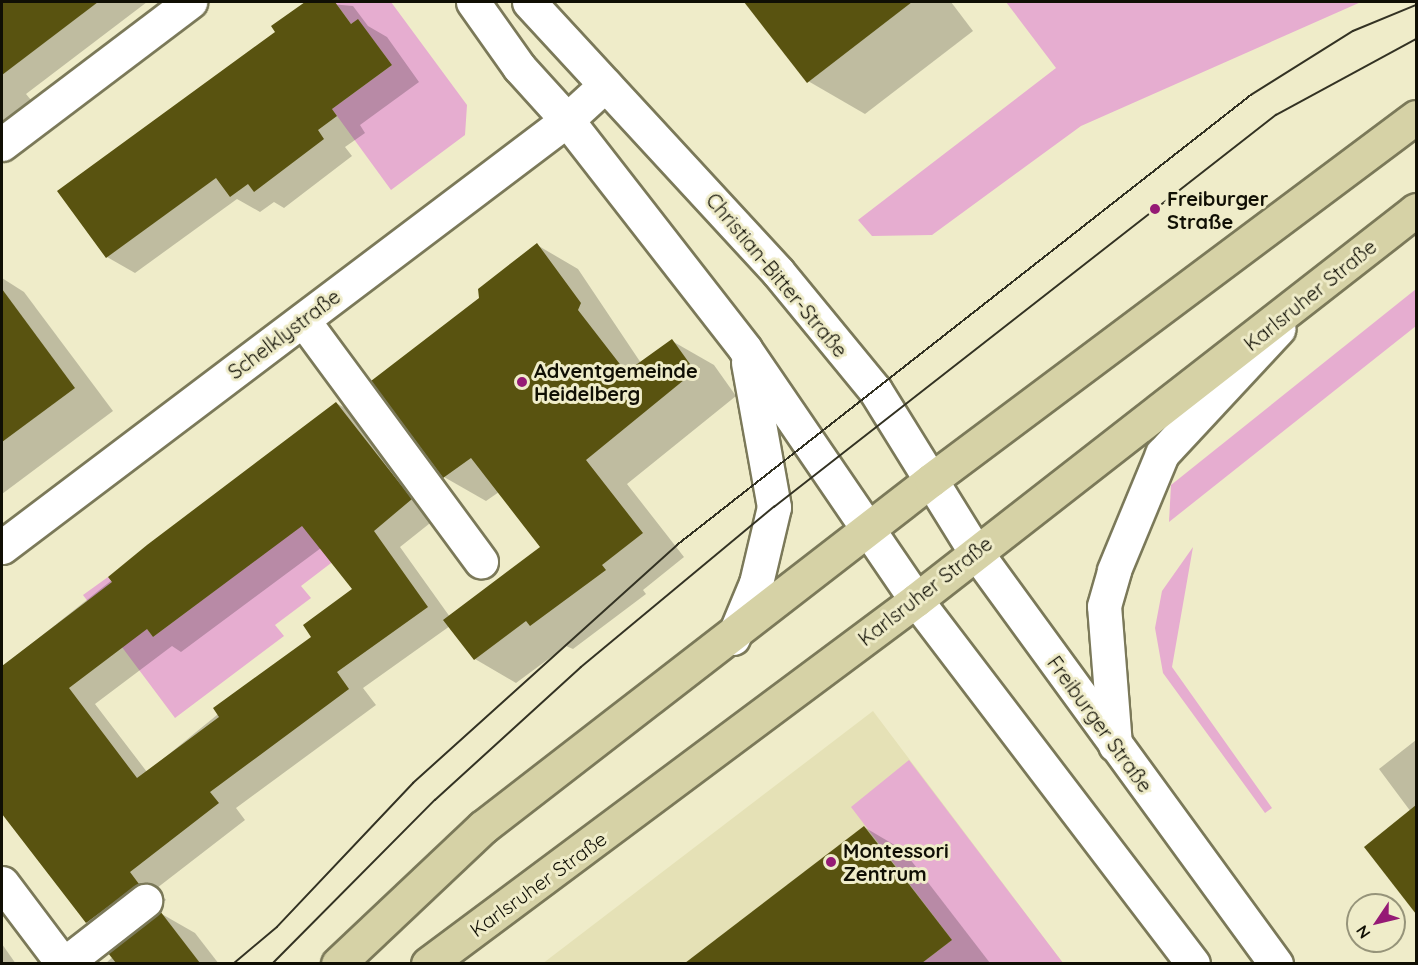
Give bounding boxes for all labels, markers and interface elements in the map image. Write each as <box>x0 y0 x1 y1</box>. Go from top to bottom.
place label: Freiburger Straße <box>1167 186 1268 233</box>
street label: Christian-Bitter-Straße <box>701 188 853 362</box>
marker: Freiburger Straße <box>1148 202 1162 216</box>
street label: Karlsruher Straße <box>1239 234 1381 356</box>
street label: Schelklystraße <box>223 284 345 384</box>
place label: Adventgemeinde Heidelberg <box>534 358 698 405</box>
marker: Adventgemeinde Heidelberg <box>515 375 529 389</box>
street label: Karlsruher Straße <box>853 531 997 651</box>
street label: Freiburger Straße <box>1043 651 1157 797</box>
street label: Karlsruher Straße <box>465 826 611 942</box>
place label: Montessori Zentrum <box>843 838 949 885</box>
marker: Montessori Zentrum <box>824 855 838 869</box>
north arrow <box>1346 893 1406 953</box>
text: N <box>1351 922 1374 943</box>

